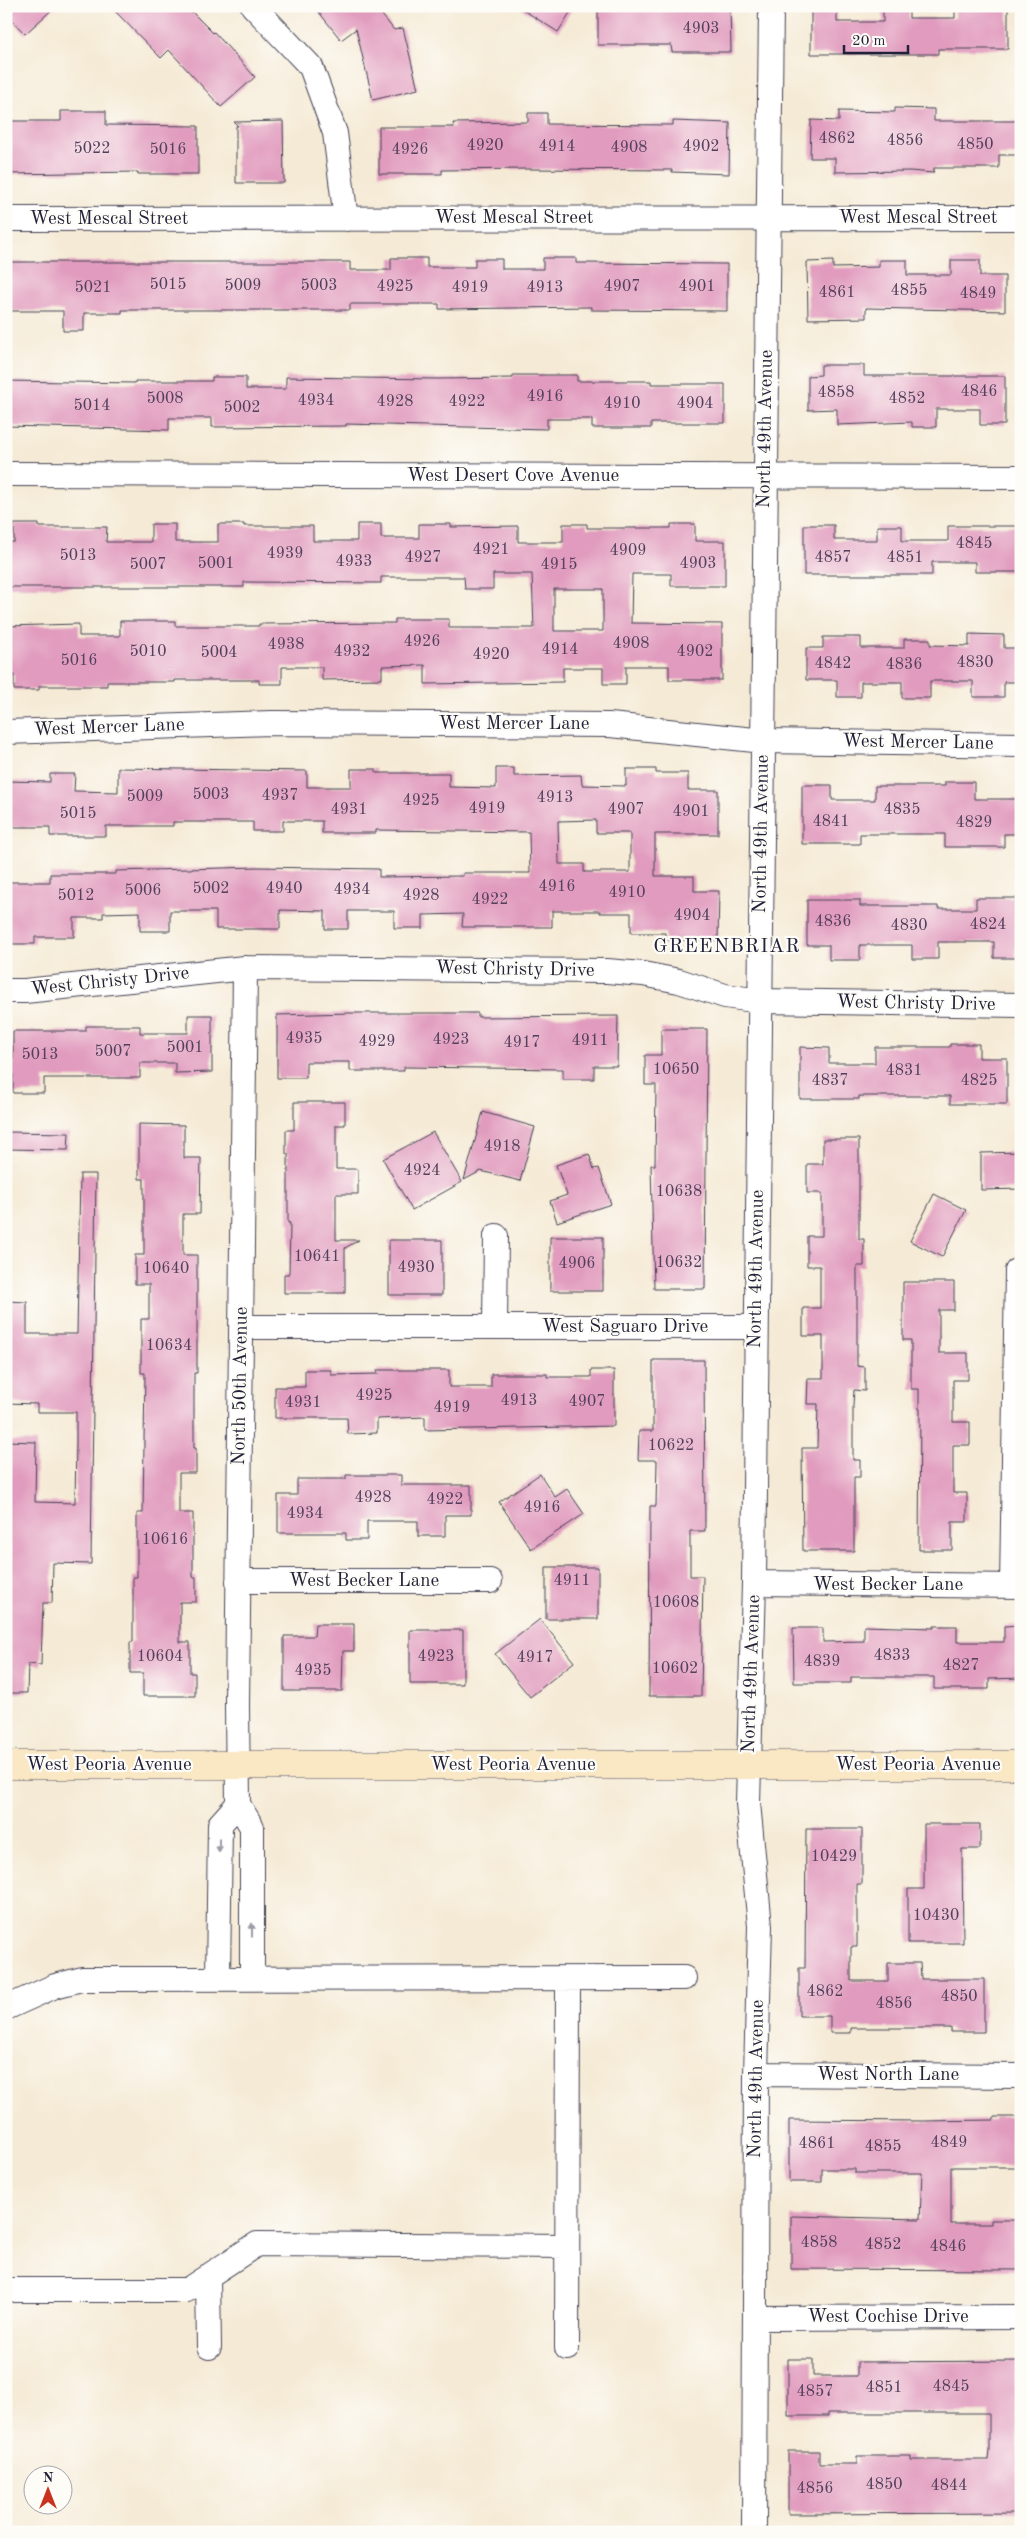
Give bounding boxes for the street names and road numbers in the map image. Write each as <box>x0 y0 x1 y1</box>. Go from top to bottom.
street label: West Mescal Street <box>435 209 593 228</box>
street label: West Mescal Street <box>839 209 997 228</box>
street label: West Mescal Street <box>30 210 188 229</box>
street label: North 49th Avenue <box>755 349 777 509</box>
street label: West Desert Cove Avenue <box>407 467 619 486</box>
street label: West Mercer Lane <box>438 715 590 734</box>
street label: West Mercer Lane <box>33 716 185 740</box>
street label: West Mercer Lane <box>842 732 994 754</box>
street label: North 49th Avenue <box>751 754 773 914</box>
street label: West Christy Drive <box>435 959 595 981</box>
street label: West Christy Drive <box>30 964 190 1000</box>
street label: West Christy Drive <box>836 993 996 1015</box>
street label: North 49th Avenue <box>746 1189 768 1349</box>
street label: North 50th Avenue <box>230 1306 252 1466</box>
street label: West Saguaro Drive <box>542 1318 708 1337</box>
street label: West Becker Lane <box>289 1572 439 1591</box>
street label: West Becker Lane <box>813 1576 963 1595</box>
street label: North 49th Avenue <box>740 1594 764 1754</box>
street label: West Peoria Avenue <box>26 1756 192 1775</box>
street label: West Peoria Avenue <box>430 1756 596 1775</box>
street label: West Peoria Avenue <box>835 1756 1001 1775</box>
street label: North 49th Avenue <box>746 1999 768 2159</box>
street label: West North Lane <box>817 2066 959 2085</box>
street label: West Cochise Drive <box>807 2308 969 2327</box>

